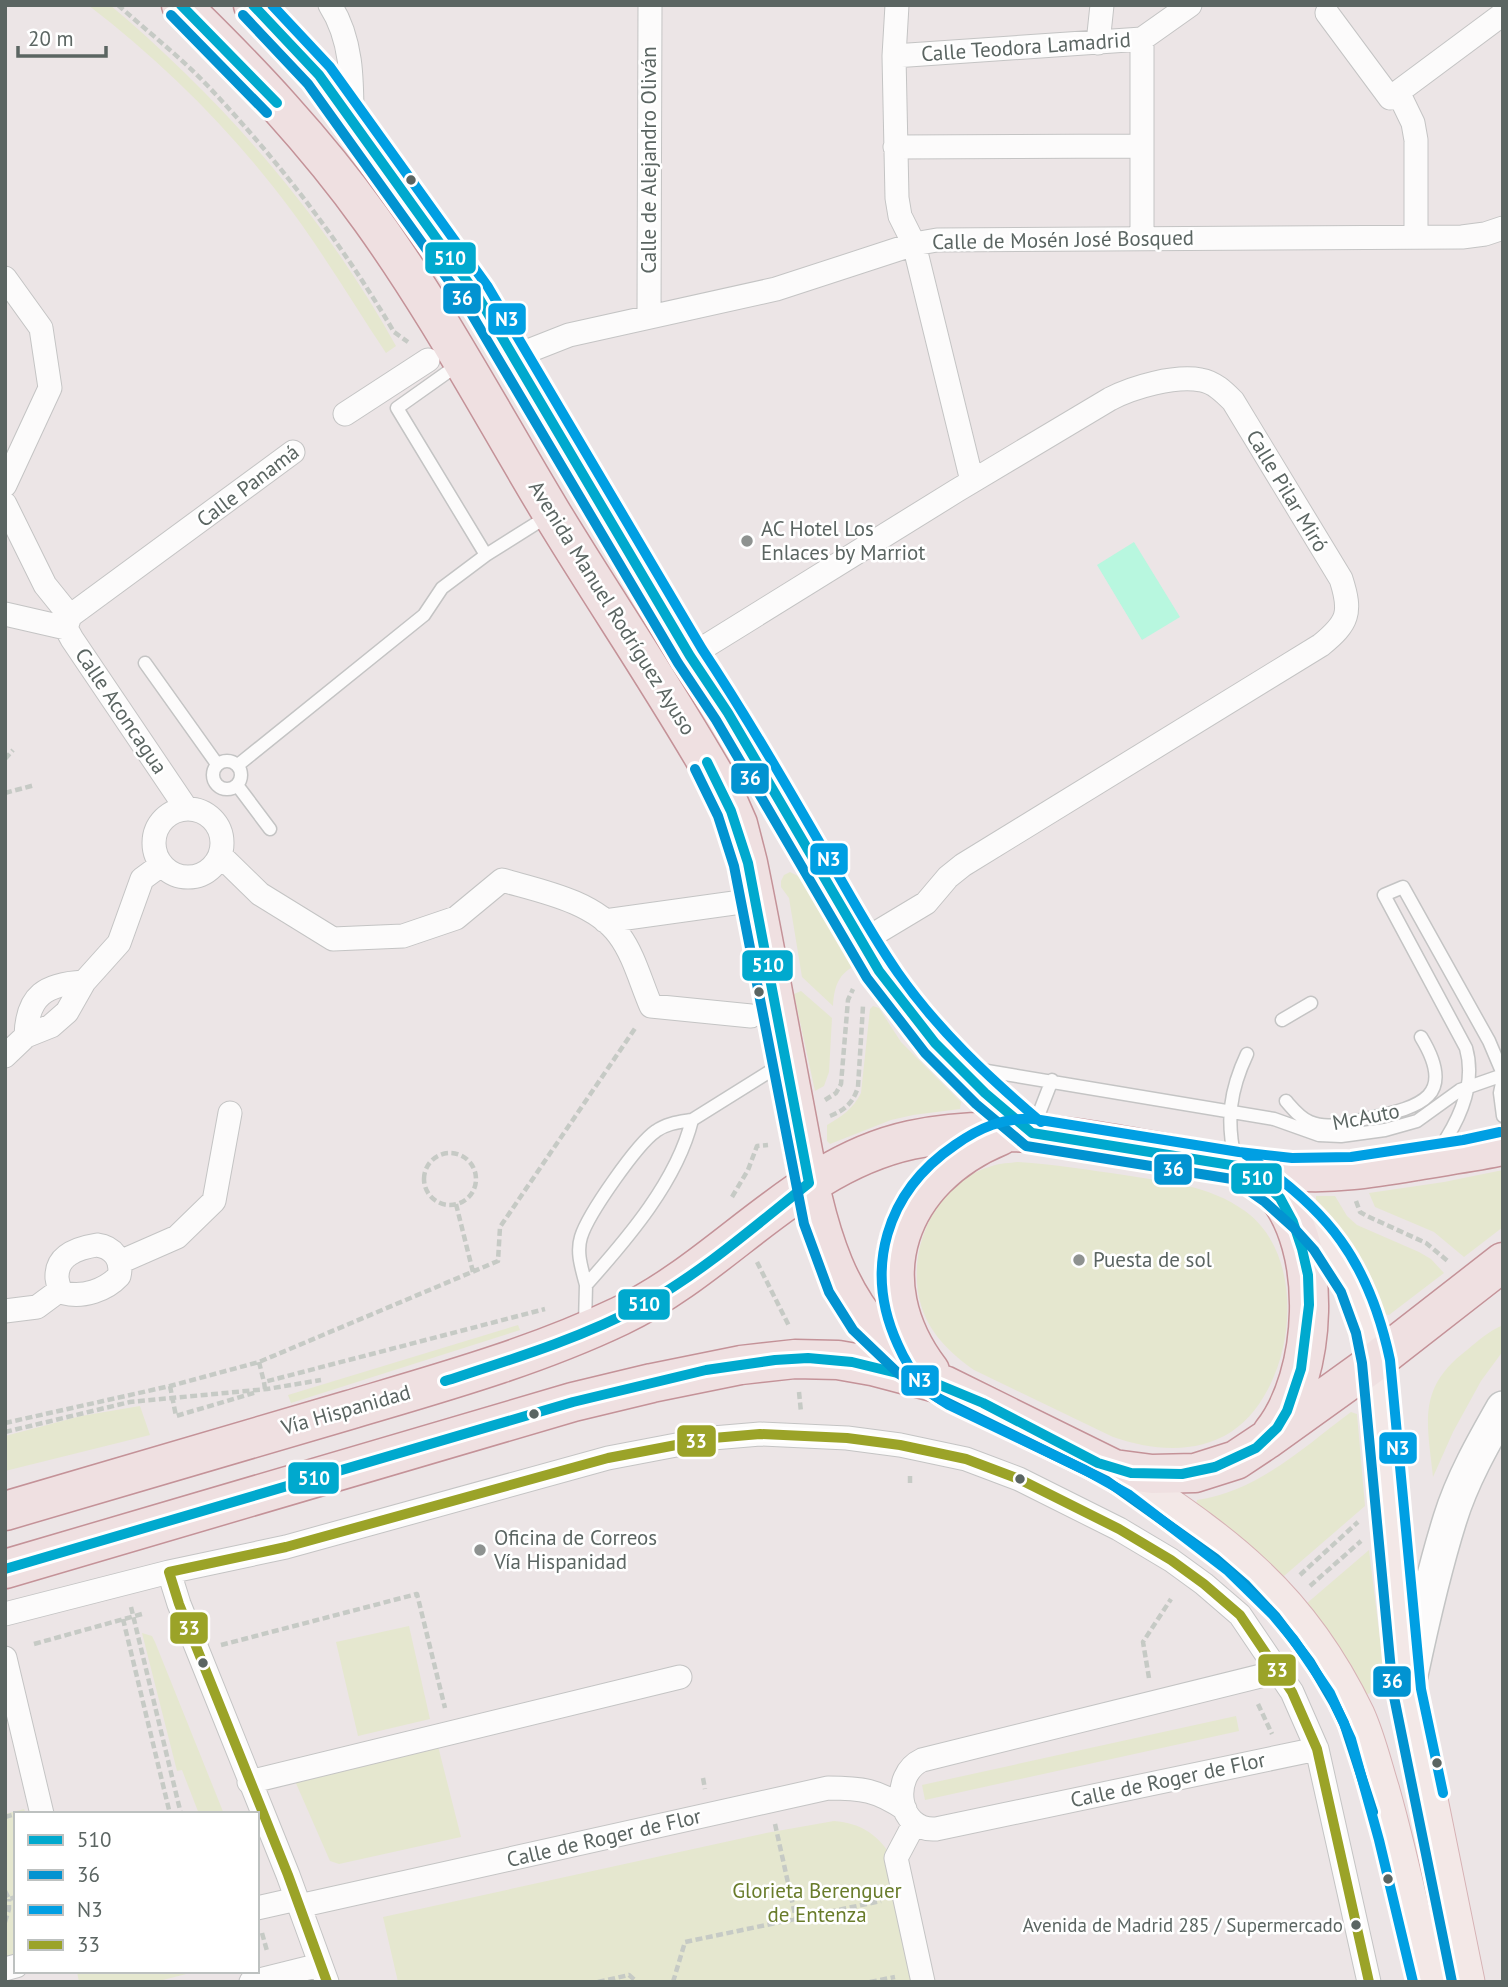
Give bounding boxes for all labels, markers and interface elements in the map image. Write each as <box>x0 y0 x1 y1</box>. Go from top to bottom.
scale bar <box>18 14 105 58</box>
text: 20 m <box>28 25 74 52</box>
street label: Calle Teodora Lamadrid <box>920 26 1132 67</box>
street label: Calle de Alejandro Oliván <box>635 46 662 274</box>
unlabelled marker <box>404 173 418 187</box>
street label: Calle de Mosén José Bosqued <box>932 224 1194 255</box>
line badge: 510 <box>424 241 477 275</box>
text: 510 <box>434 246 466 270</box>
line badge: 36 <box>442 282 482 315</box>
text: 36 <box>451 286 473 310</box>
line badge: N3 <box>487 302 527 336</box>
text: N3 <box>495 307 519 331</box>
street label: Calle Pilar Miró <box>1240 425 1335 557</box>
street label: Calle Panamá <box>191 438 304 533</box>
street label: Avenida Manuel Rodríguez Ayuso <box>523 475 702 740</box>
place label: AC Hotel Los Enlaces by Marriot <box>761 515 925 566</box>
marker: AC Hotel Los Enlaces by Marriot <box>739 533 755 549</box>
street label: Calle Aconcagua <box>69 642 174 779</box>
line badge: 36 <box>730 762 770 795</box>
text: 36 <box>739 766 761 790</box>
line badge: N3 <box>809 842 849 876</box>
text: N3 <box>817 847 841 871</box>
line badge: 510 <box>741 949 794 982</box>
text: 510 <box>752 953 784 977</box>
unlabelled marker <box>752 985 766 999</box>
street label: McAuto <box>1330 1097 1402 1136</box>
line badge: 36 <box>1153 1153 1193 1186</box>
text: 36 <box>1162 1157 1184 1181</box>
line badge: 510 <box>1230 1162 1283 1195</box>
text: 510 <box>1241 1166 1273 1190</box>
place label: Puesta de sol <box>1093 1246 1212 1273</box>
marker: Puesta de sol <box>1071 1252 1087 1268</box>
line badge: 510 <box>617 1288 671 1321</box>
text: 510 <box>628 1292 660 1316</box>
line badge: N3 <box>900 1364 940 1397</box>
text: N3 <box>908 1368 932 1392</box>
street label: Vía Hispanidad <box>277 1378 414 1441</box>
unlabelled marker <box>527 1407 541 1421</box>
line badge: 33 <box>676 1424 717 1458</box>
text: 33 <box>685 1429 707 1453</box>
line badge: N3 <box>1378 1431 1418 1465</box>
text: N3 <box>1386 1436 1410 1460</box>
line badge: 510 <box>287 1461 340 1495</box>
text: 510 <box>298 1466 330 1490</box>
unlabelled marker <box>1013 1472 1027 1486</box>
place label: Oficina de Correos Vía Hispanidad <box>493 1524 657 1575</box>
marker: Oficina de Correos Vía Hispanidad <box>472 1542 488 1558</box>
line badge: 33 <box>169 1611 209 1645</box>
text: 33 <box>178 1616 200 1640</box>
line badge: 33 <box>1257 1653 1297 1687</box>
unlabelled marker <box>196 1656 210 1670</box>
text: 33 <box>1266 1658 1288 1682</box>
line badge: 36 <box>1372 1665 1412 1698</box>
text: 36 <box>1381 1669 1403 1693</box>
street label: Calle de Roger de Flor <box>1068 1746 1268 1813</box>
unlabelled marker <box>1430 1756 1444 1770</box>
street label: Calle de Roger de Flor <box>504 1802 704 1873</box>
legend <box>14 1812 259 1973</box>
text: 510 <box>77 1826 111 1853</box>
text: 36 <box>77 1861 100 1888</box>
unlabelled marker <box>1381 1872 1395 1886</box>
park label: Glorieta Berenguer de Entenza <box>732 1877 902 1928</box>
text: N3 <box>77 1896 103 1923</box>
place label: Avenida de Madrid 285 / Supermercado <box>1023 1913 1343 1937</box>
marker: Avenida de Madrid 285 / Supermercado <box>1349 1918 1363 1932</box>
text: 33 <box>77 1931 100 1958</box>

